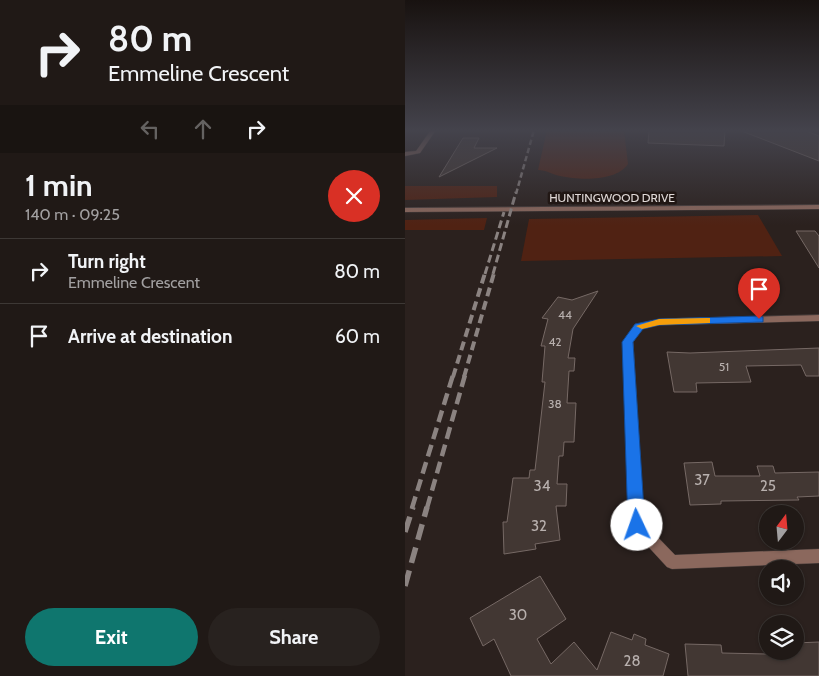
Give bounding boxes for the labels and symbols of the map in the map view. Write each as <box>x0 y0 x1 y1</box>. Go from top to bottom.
street label: HUNTINGWOOD DRIVE <box>549 190 675 205</box>
pin <box>738 268 780 319</box>
house number: 44 <box>558 307 572 322</box>
house number: 42 <box>548 334 562 349</box>
house number: 51 <box>719 359 729 374</box>
house number: 38 <box>548 396 562 411</box>
house number: 37 <box>694 471 710 489</box>
house number: 34 <box>534 477 551 495</box>
house number: 25 <box>760 477 776 495</box>
position arrow <box>610 498 662 550</box>
north arrow <box>759 505 804 550</box>
house number: 32 <box>531 517 547 535</box>
house number: 30 <box>509 606 527 624</box>
house number: 28 <box>624 652 640 670</box>

